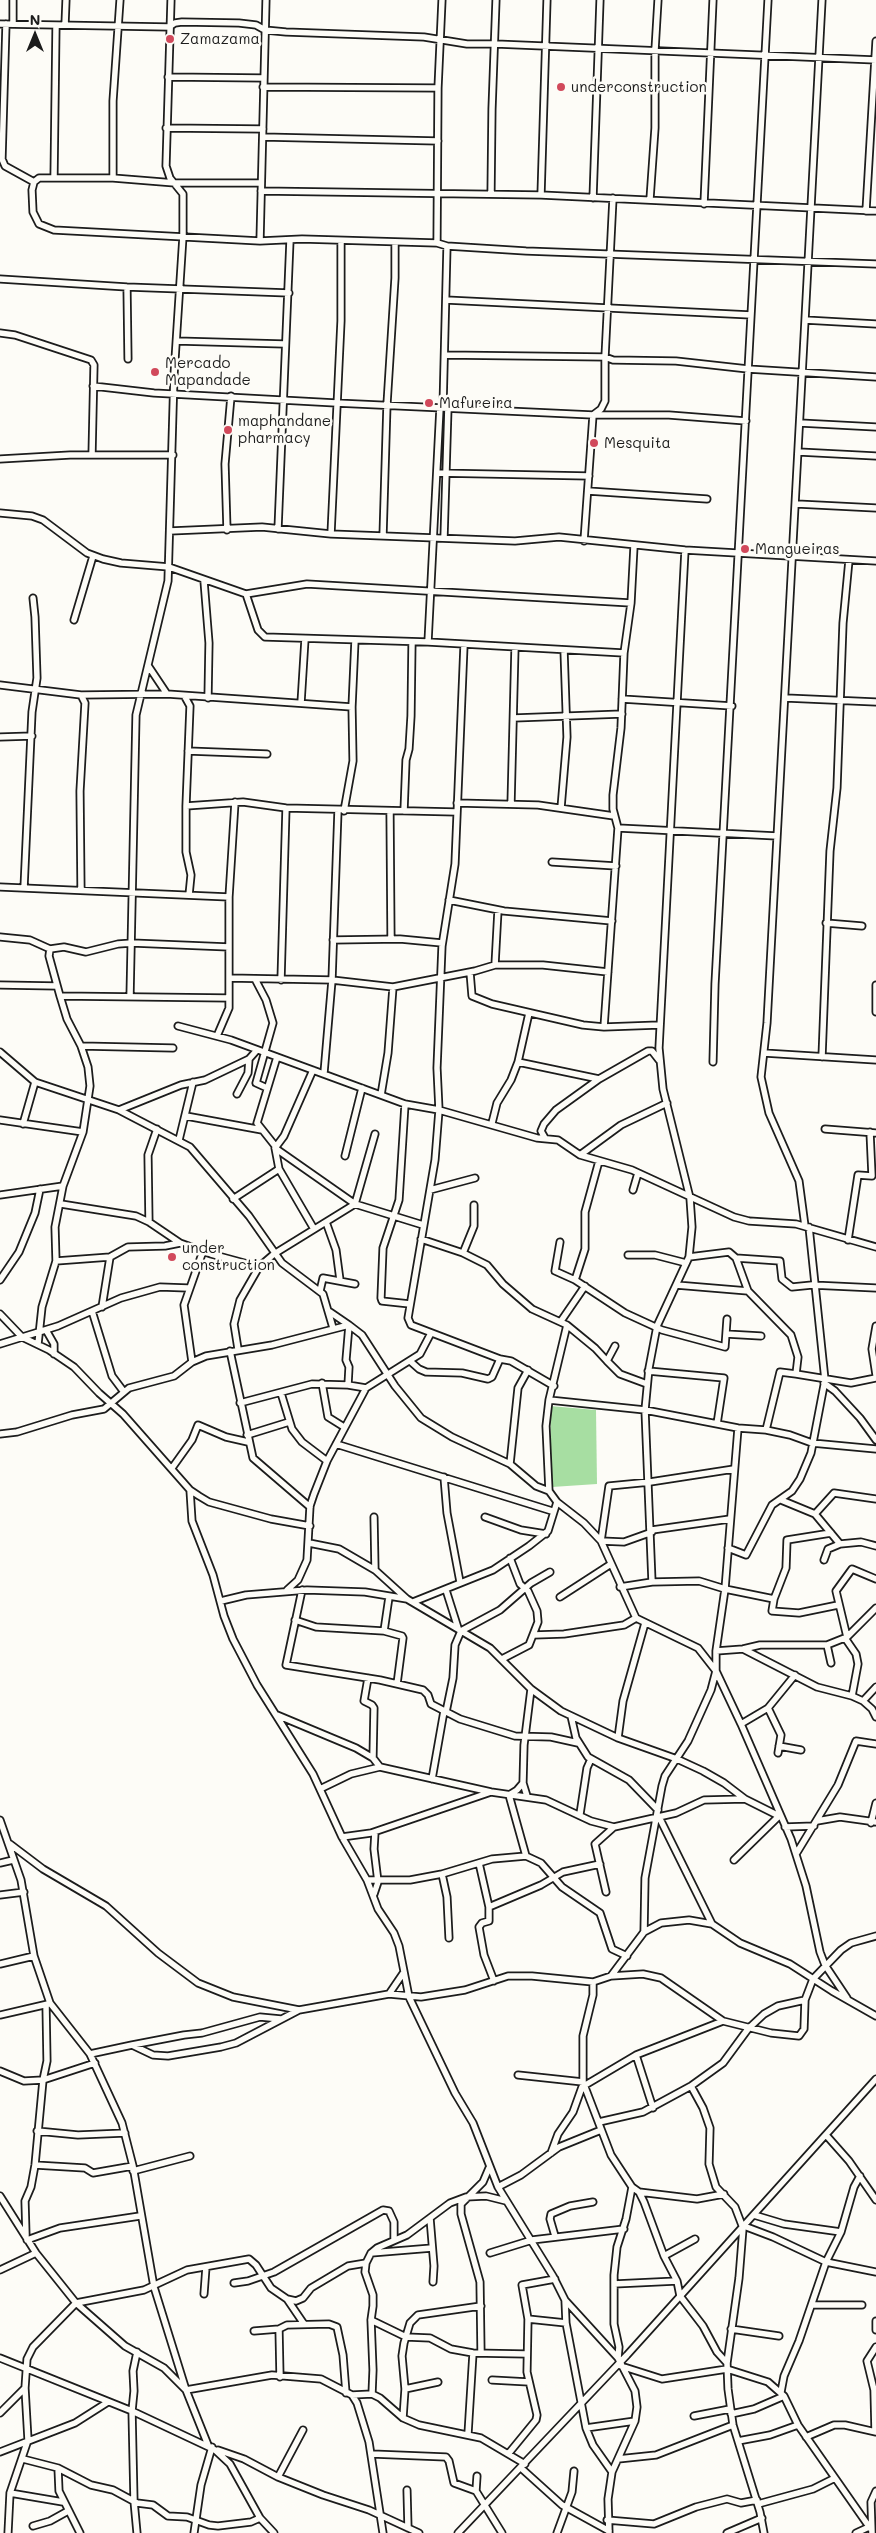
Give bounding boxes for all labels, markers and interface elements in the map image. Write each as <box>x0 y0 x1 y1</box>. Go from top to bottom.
north arrow <box>10 10 60 60</box>
text: N <box>30 10 40 29</box>
place label: Zamazama <box>180 30 260 48</box>
marker: Zamazama <box>164 33 176 45</box>
place label: underconstruction <box>571 78 707 96</box>
marker: underconstruction <box>555 81 567 93</box>
place label: Mercado Mapandade <box>165 354 251 389</box>
marker: Mercado Mapandade <box>149 366 161 378</box>
place label: Mafureira <box>439 394 513 412</box>
marker: Mafureira <box>423 397 435 409</box>
place label: maphandane pharmacy <box>238 412 331 447</box>
marker: maphandane pharmacy <box>222 424 234 436</box>
place label: Mesquita <box>604 434 671 452</box>
marker: Mesquita <box>588 437 600 449</box>
place label: Mangueiras <box>755 540 840 558</box>
marker: Mangueiras <box>739 543 751 555</box>
place label: under construction <box>182 1239 275 1274</box>
marker: under construction <box>166 1251 178 1263</box>

